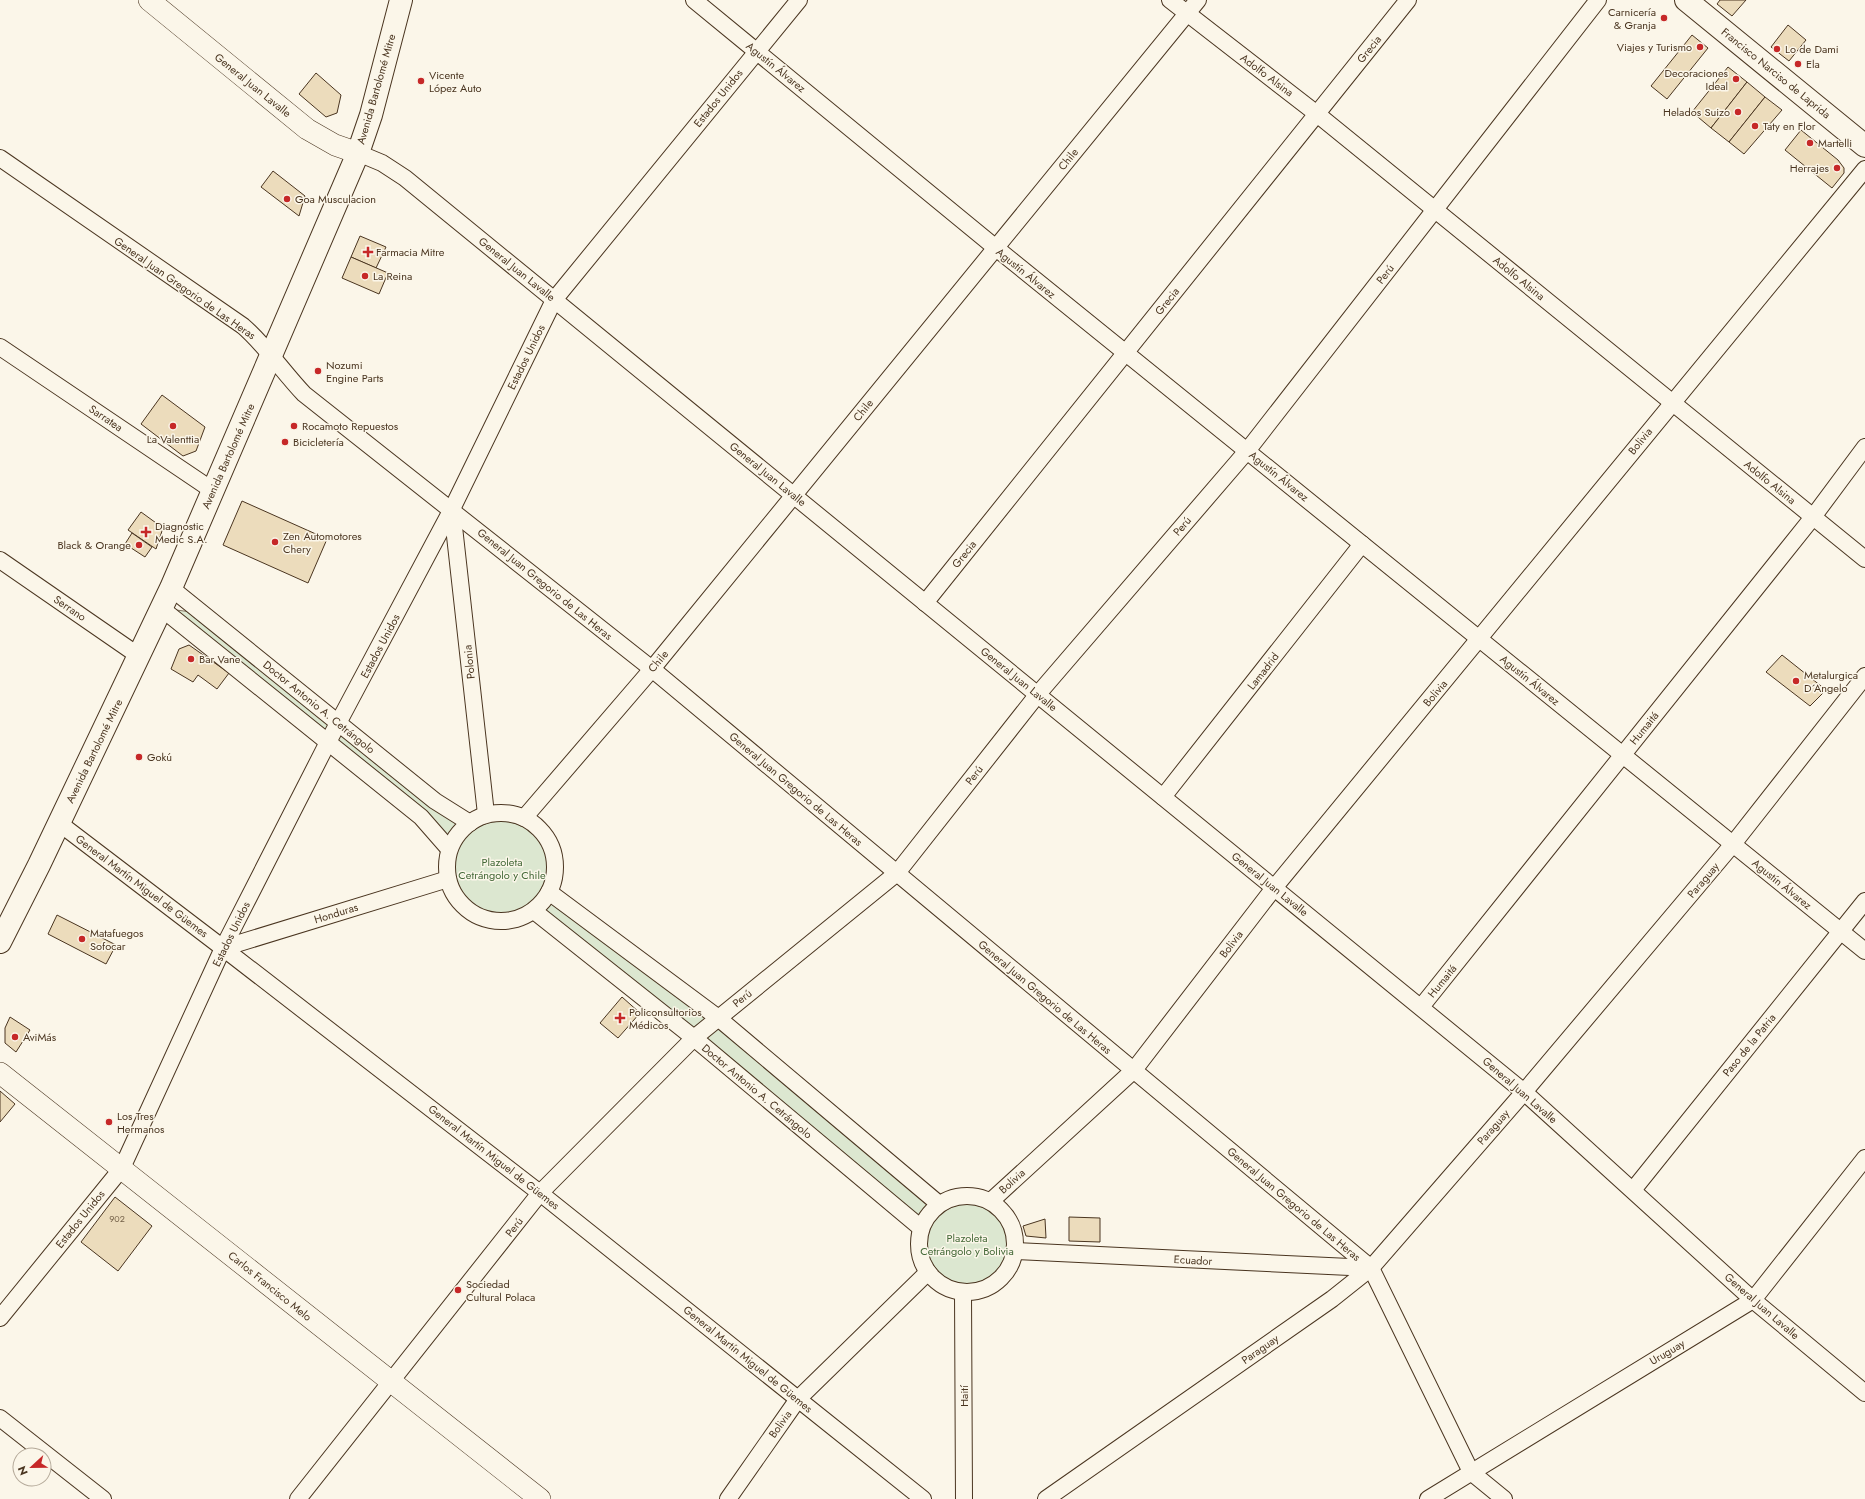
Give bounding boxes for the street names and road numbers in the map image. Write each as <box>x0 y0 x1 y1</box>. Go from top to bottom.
street label: Francisco Narciso de Laprida <box>1718 24 1834 122</box>
street label: Avenida Bartolomé Mitre <box>353 32 400 146</box>
street label: Grecia <box>1353 32 1385 66</box>
street label: Agustín Álvarez <box>743 38 809 96</box>
street label: General Juan Lavalle <box>211 49 295 121</box>
street label: Adolfo Alsina <box>1237 50 1297 100</box>
street label: Estados Unidos <box>690 65 747 130</box>
street label: Chile <box>1054 144 1082 174</box>
street label: General Juan Gregorio de Las Heras <box>111 233 259 344</box>
street label: General Juan Lavalle <box>475 233 559 305</box>
street label: Agustín Álvarez <box>993 244 1059 302</box>
street label: Adolfo Alsina <box>1490 252 1548 304</box>
street label: Perú <box>1372 261 1398 287</box>
street label: Grecia <box>1151 284 1183 318</box>
street label: Estados Unidos <box>503 321 549 392</box>
street label: Chile <box>849 395 877 425</box>
street label: Avenida Bartolomé Mitre <box>197 400 259 511</box>
street label: Sarratea <box>86 401 126 435</box>
street label: Bolivia <box>1624 424 1656 458</box>
street label: General Juan Lavalle <box>726 438 810 510</box>
street label: Agustín Álvarez <box>1246 447 1312 505</box>
street label: Adolfo Alsina <box>1741 456 1799 508</box>
street label: Perú <box>1169 513 1195 539</box>
street label: General Juan Gregorio de Las Heras <box>474 524 616 644</box>
street label: Grecia <box>948 537 980 571</box>
street label: Serrano <box>50 591 90 625</box>
street label: Estados Unidos <box>356 611 404 681</box>
street label: General Juan Lavalle <box>977 643 1061 715</box>
street label: Polonia <box>459 644 479 680</box>
street label: Chile <box>644 646 672 675</box>
street label: Lamadrid <box>1243 649 1283 693</box>
street label: Agustín Álvarez <box>1497 651 1563 709</box>
street label: Doctor Antonio A. Cetrángolo <box>260 657 378 757</box>
street label: Bolivia <box>1419 676 1451 710</box>
street label: Avenida Bartolomé Mitre <box>62 696 126 806</box>
street label: Humaitá <box>1626 708 1662 748</box>
street label: General Juan Gregorio de Las Heras <box>726 728 867 850</box>
street label: Perú <box>961 762 987 788</box>
street label: General Martín Miguel de Güemes <box>72 831 212 942</box>
street label: General Juan Lavalle <box>1228 848 1312 920</box>
street label: Agustín Álvarez <box>1749 855 1815 913</box>
street label: Paraguay <box>1683 859 1723 901</box>
street label: Estados Unidos <box>208 898 254 969</box>
street label: Honduras <box>312 899 360 927</box>
street label: Bolivia <box>1215 927 1247 961</box>
street label: General Juan Gregorio de Las Heras <box>975 936 1116 1058</box>
street label: Humaitá <box>1424 961 1460 1001</box>
street label: Perú <box>729 985 755 1011</box>
street label: Paso de la Patria <box>1719 1010 1779 1080</box>
street label: Doctor Antonio A. Cetrángolo <box>698 1040 816 1142</box>
street label: General Juan Lavalle <box>1479 1053 1561 1127</box>
street label: General Martín Miguel de Güemes <box>425 1101 563 1214</box>
street label: Paraguay <box>1473 1106 1513 1148</box>
street label: General Juan Gregorio de Las Heras <box>1224 1143 1365 1265</box>
street label: Bolivia <box>995 1165 1029 1197</box>
street label: Estados Unidos <box>52 1186 109 1251</box>
street label: Perú <box>501 1214 527 1240</box>
street label: Carlos Francisco Melo <box>225 1247 315 1325</box>
street label: Ecuador <box>1173 1251 1213 1269</box>
street label: General Juan Lavalle <box>1721 1269 1803 1343</box>
street label: General Martín Miguel de Güemes <box>680 1302 817 1417</box>
street label: Paraguay <box>1238 1330 1282 1368</box>
street label: Uruguay <box>1646 1335 1688 1369</box>
street label: Haití <box>956 1384 972 1407</box>
street label: Bolivia <box>765 1407 795 1441</box>

